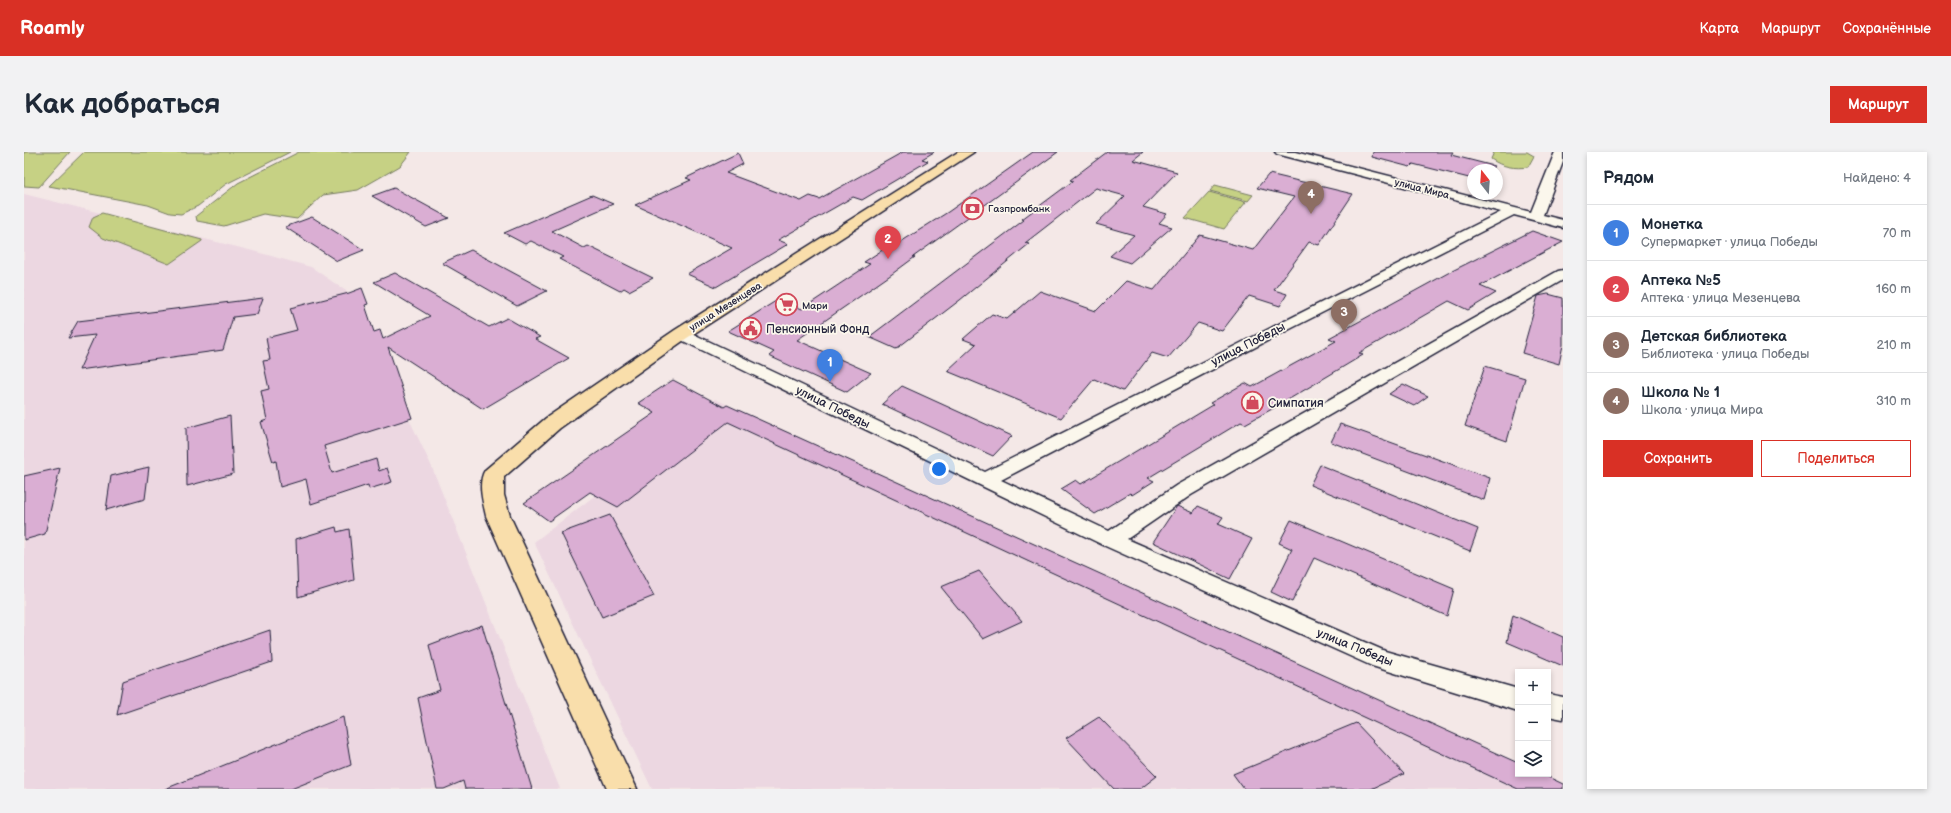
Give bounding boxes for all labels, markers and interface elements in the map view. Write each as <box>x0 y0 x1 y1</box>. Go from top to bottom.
text: Roamly <box>20 17 84 40</box>
text: Карта <box>1700 20 1739 37</box>
text: Маршрут <box>1761 20 1821 37</box>
text: Сохранённые <box>1843 20 1931 37</box>
button: Маршрут <box>1830 86 1927 123</box>
text: Как добраться <box>24 88 221 121</box>
north arrow <box>1467 164 1503 200</box>
text: Рядом <box>1603 168 1654 188</box>
text: Найдено: 4 <box>1843 170 1911 186</box>
street label: улица Мира <box>1393 176 1450 202</box>
pin: 4 <box>1298 181 1324 214</box>
bank icon: Газпромбанк <box>959 195 985 221</box>
place label: Газпромбанк <box>988 203 1051 215</box>
text: Монетка <box>1641 215 1703 234</box>
text: 1 <box>1613 225 1619 241</box>
text: 70 m <box>1883 225 1911 241</box>
pin: 2 <box>875 226 901 259</box>
text: Супермаркет · улица Победы <box>1641 234 1818 250</box>
text: Аптека №5 <box>1641 271 1721 290</box>
street label: улица Мезенцева <box>687 280 764 334</box>
text: 2 <box>1612 281 1620 297</box>
text: 160 m <box>1876 281 1911 297</box>
text: Аптека · улица Мезенцева <box>1641 290 1800 306</box>
supermarket icon: Мари <box>773 292 799 318</box>
pin: 3 <box>1331 299 1357 332</box>
place label: Мари <box>802 300 828 312</box>
public building icon: Пенсионный Фонд <box>738 316 764 342</box>
street label: улица Победы <box>1209 319 1288 369</box>
place label: Пенсионный Фонд <box>766 322 870 337</box>
text: Детская библиотека <box>1641 327 1787 346</box>
text: 3 <box>1612 337 1620 353</box>
text: 210 m <box>1877 337 1911 353</box>
text: Библиотека · улица Победы <box>1641 346 1809 362</box>
pin: 1 <box>817 349 843 382</box>
street label: улица Победы <box>793 383 872 432</box>
text: Школа № 1 <box>1641 383 1720 402</box>
shop icon: Симпатия <box>1239 390 1265 416</box>
text: 4 <box>1612 393 1620 409</box>
text: 310 m <box>1876 393 1911 409</box>
place label: Симпатия <box>1268 396 1324 411</box>
text: Школа · улица Мира <box>1641 402 1763 418</box>
button: Сохранить <box>1603 440 1753 477</box>
button: Поделиться <box>1761 440 1911 477</box>
your location <box>929 459 949 479</box>
street label: улица Победы <box>1315 625 1395 670</box>
map controls <box>1515 669 1551 777</box>
button: + <box>1515 669 1551 705</box>
button: − <box>1515 705 1551 741</box>
button: layers <box>1515 741 1551 777</box>

